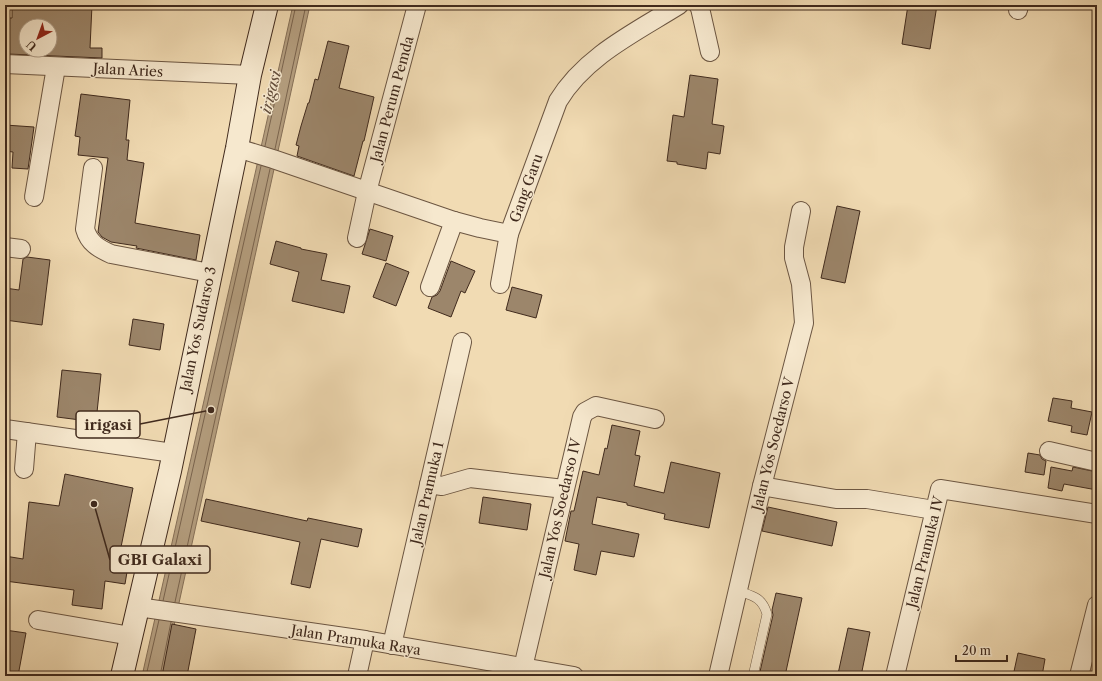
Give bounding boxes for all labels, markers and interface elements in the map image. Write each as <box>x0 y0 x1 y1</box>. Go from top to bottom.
north arrow <box>18 18 58 58</box>
street label: Jalan Perum Pemda <box>366 33 418 166</box>
text: U <box>23 37 39 54</box>
street label: Jalan Aries <box>91 59 163 81</box>
water label: irigasi <box>256 67 285 115</box>
street label: Gang Garu <box>505 151 547 225</box>
street label: Jalan Yos Sudarso 3 <box>176 265 220 395</box>
street label: Jalan Yos Soedarso V <box>747 374 799 515</box>
callout: irigasi <box>76 411 140 438</box>
text: irigasi <box>84 415 132 434</box>
street label: Jalan Yos Soedarso IV <box>535 436 585 582</box>
street label: Jalan Pramuka 1 <box>406 440 448 548</box>
street label: Jalan Pramuka IV <box>902 493 948 612</box>
callout: GBI Galaxi <box>110 546 210 573</box>
text: GBI Galaxi <box>118 550 203 569</box>
street label: Jalan Pramuka Raya <box>288 621 423 659</box>
scale bar <box>956 637 1007 663</box>
text: 20 m <box>962 643 991 658</box>

